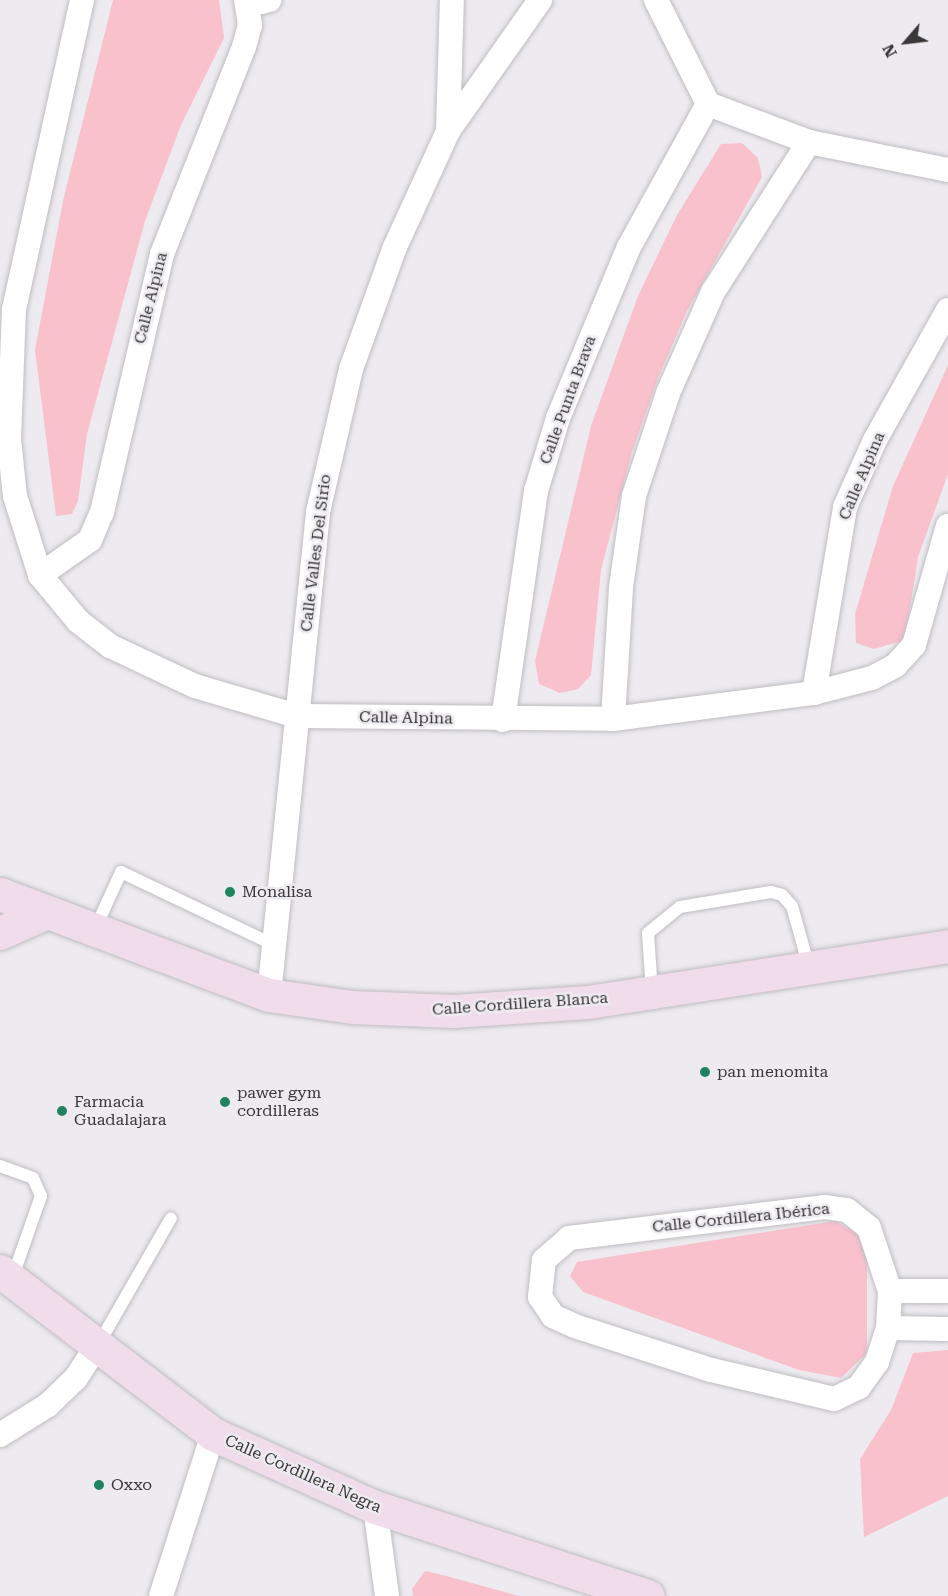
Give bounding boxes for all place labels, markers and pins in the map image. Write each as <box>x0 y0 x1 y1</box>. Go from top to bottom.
place label: Monalisa <box>242 882 312 902</box>
marker: Monalisa <box>223 885 237 899</box>
place label: pan menomita <box>717 1062 828 1082</box>
marker: pan menomita <box>698 1065 712 1079</box>
place label: pawer gym cordilleras <box>237 1083 321 1121</box>
place label: Farmacia Guadalajara <box>74 1092 166 1130</box>
marker: pawer gym cordilleras <box>218 1095 232 1109</box>
marker: Farmacia Guadalajara <box>55 1104 69 1118</box>
place label: Oxxo <box>111 1475 152 1495</box>
marker: Oxxo <box>92 1478 106 1492</box>

